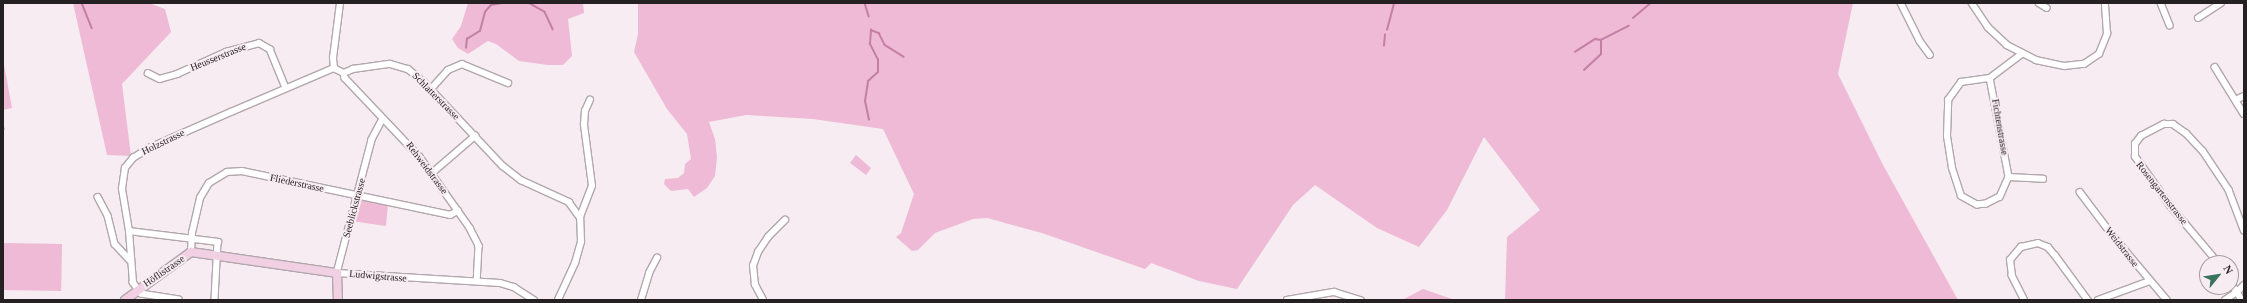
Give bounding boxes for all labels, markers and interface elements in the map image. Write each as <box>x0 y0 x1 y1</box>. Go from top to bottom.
street label: Heusserstrasse <box>188 40 248 74</box>
street label: Schlatterstrasse <box>410 70 462 122</box>
street label: Fichtenstrasse <box>1989 98 2011 156</box>
street label: Holzstrasse <box>140 127 186 157</box>
street label: Rehweidstrasse <box>403 140 451 196</box>
street label: Rosengartenstrasse <box>2134 159 2190 227</box>
street label: Fliederstrasse <box>269 171 325 195</box>
street label: Seeblickstrasse <box>340 177 368 239</box>
street label: Weidstrasse <box>2103 225 2141 269</box>
street label: Höflistrasse <box>141 252 187 290</box>
north arrow <box>2199 255 2239 295</box>
text: N <box>2221 263 2236 276</box>
street label: Ludwigstrasse <box>349 268 407 284</box>

